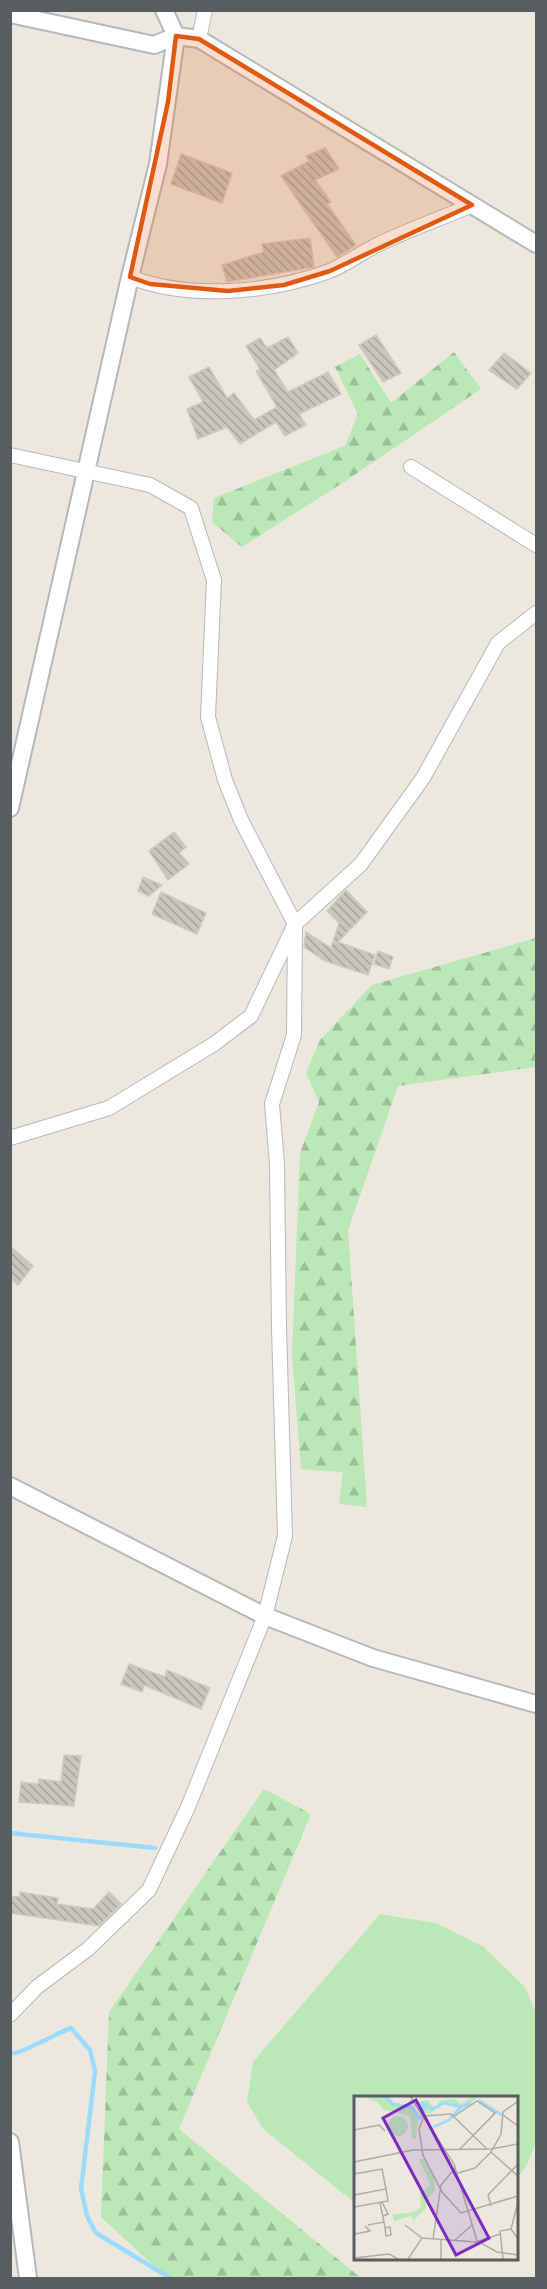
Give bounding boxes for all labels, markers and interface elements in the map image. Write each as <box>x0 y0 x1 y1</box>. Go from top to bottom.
inset map <box>354 2096 517 2259</box>

